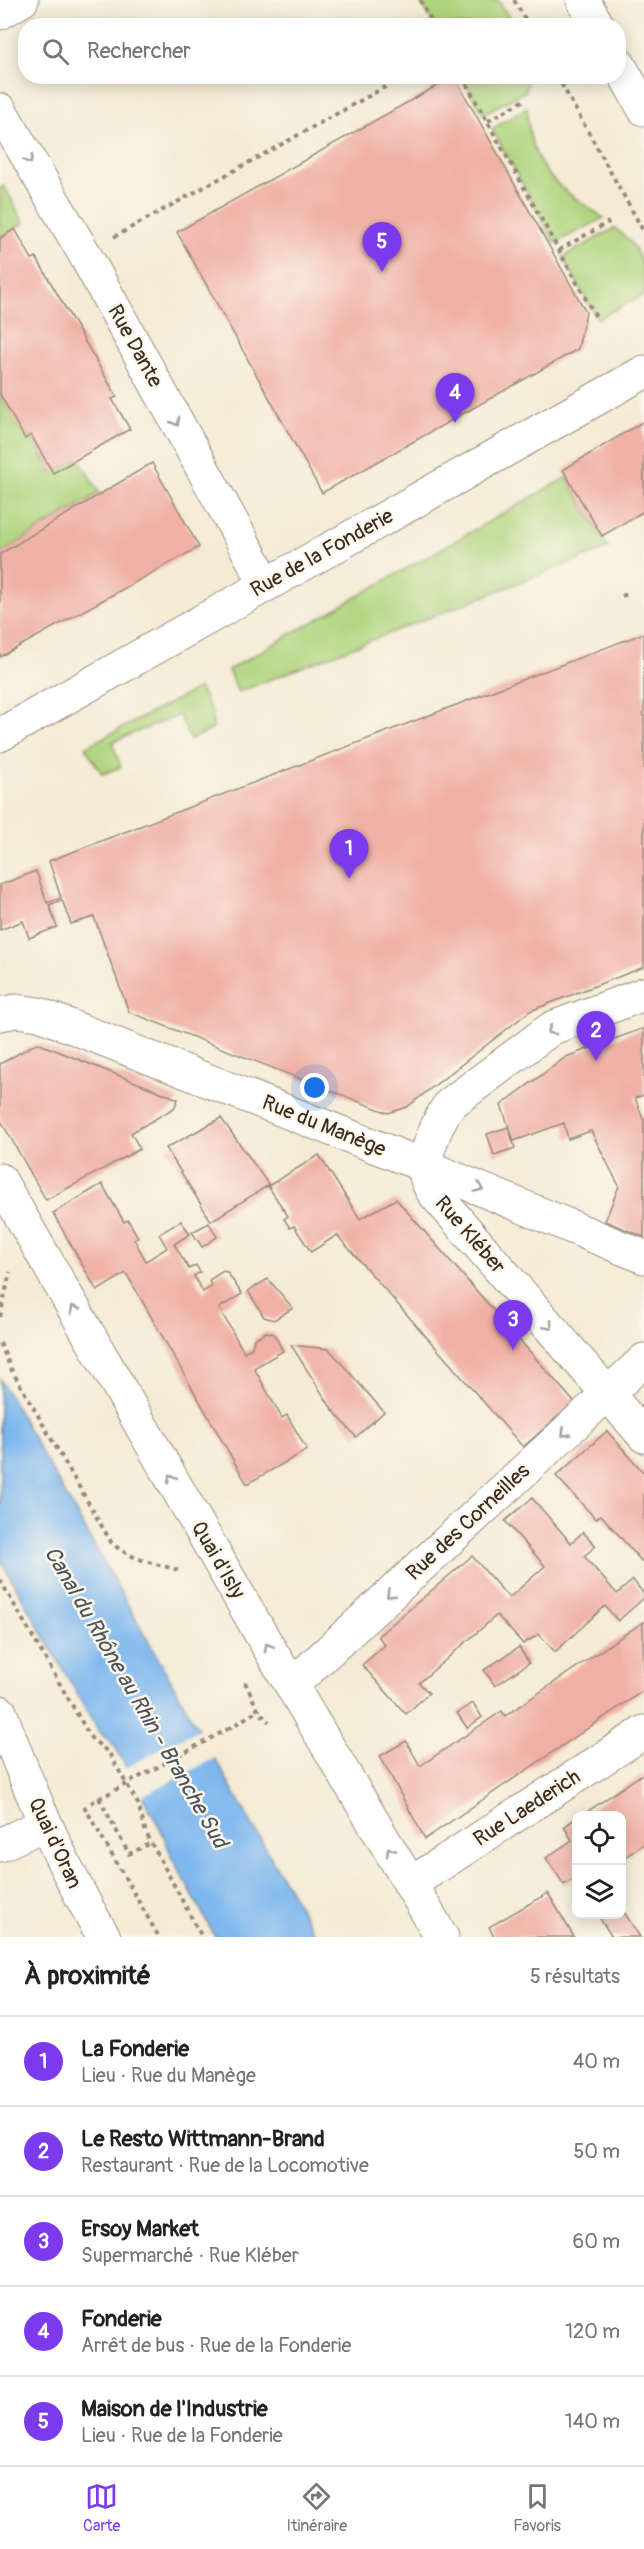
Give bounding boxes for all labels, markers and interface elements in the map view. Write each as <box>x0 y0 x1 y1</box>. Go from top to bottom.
search box <box>18 18 626 84</box>
icon: search <box>39 35 72 68</box>
text: Rechercher <box>87 37 191 65</box>
one-way arrow <box>22 154 34 164</box>
pin: 5 <box>362 222 401 272</box>
street label: Rue Dante <box>101 300 169 393</box>
pin: 4 <box>436 374 474 423</box>
one-way arrow <box>169 416 180 426</box>
street label: Rue de la Fonderie <box>246 502 399 603</box>
pin: 1 <box>330 830 368 879</box>
pin: 2 <box>576 1012 616 1061</box>
one-way arrow <box>547 1023 557 1035</box>
your location <box>300 1073 329 1102</box>
street label: Rue du Manège <box>258 1089 391 1163</box>
one-way arrow <box>473 1181 484 1193</box>
street label: Rue Kléber <box>429 1190 512 1280</box>
pin: 3 <box>494 1300 532 1350</box>
one-way arrow <box>70 1305 81 1315</box>
one-way arrow <box>542 1319 553 1330</box>
one-way arrow <box>561 1426 571 1437</box>
street label: Rue des Corneilles <box>400 1457 536 1586</box>
one-way arrow <box>167 1474 178 1484</box>
street label: Quai d'Isly <box>185 1516 251 1604</box>
water label: Canal du Rhône au Rhin - Branche Sud <box>38 1541 236 1856</box>
one-way arrow <box>387 1587 397 1598</box>
one-way arrow <box>264 1643 276 1653</box>
street label: Rue Laederich <box>468 1763 586 1853</box>
street label: Quai d'Oran <box>22 1793 88 1893</box>
map controls <box>572 1811 626 1919</box>
button: locate <box>572 1811 626 1865</box>
one-way arrow <box>386 1847 398 1857</box>
button: layers <box>572 1865 626 1919</box>
text: À proximité <box>24 1960 151 1992</box>
text: 5 résultats <box>530 1964 620 1989</box>
text: La Fonderie <box>81 2035 189 2063</box>
text: 1 <box>40 2049 47 2074</box>
text: 40 m <box>573 2049 620 2074</box>
text: Lieu · Rue du Manège <box>81 2063 256 2088</box>
text: Le Resto Wittmann-Brand <box>81 2125 325 2153</box>
text: 2 <box>38 2139 49 2164</box>
text: 50 m <box>573 2139 620 2164</box>
text: Restaurant · Rue de la Locomotive <box>81 2153 369 2178</box>
text: Ersoy Market <box>81 2215 199 2243</box>
text: 3 <box>38 2229 49 2254</box>
text: 60 m <box>573 2229 620 2254</box>
text: Supermarché · Rue Kléber <box>81 2243 299 2268</box>
text: Fonderie <box>81 2305 162 2333</box>
text: 4 <box>38 2319 49 2344</box>
text: 120 m <box>565 2319 620 2344</box>
text: Arrêt de bus · Rue de la Fonderie <box>81 2333 351 2358</box>
text: Maison de l'Industrie <box>81 2395 268 2423</box>
text: 5 <box>38 2409 49 2434</box>
text: 140 m <box>565 2409 620 2434</box>
text: Lieu · Rue de la Fonderie <box>81 2423 283 2448</box>
tab: Carte <box>83 2480 120 2536</box>
tab: Itinéraire <box>287 2480 347 2536</box>
tab: Favoris <box>513 2480 561 2536</box>

